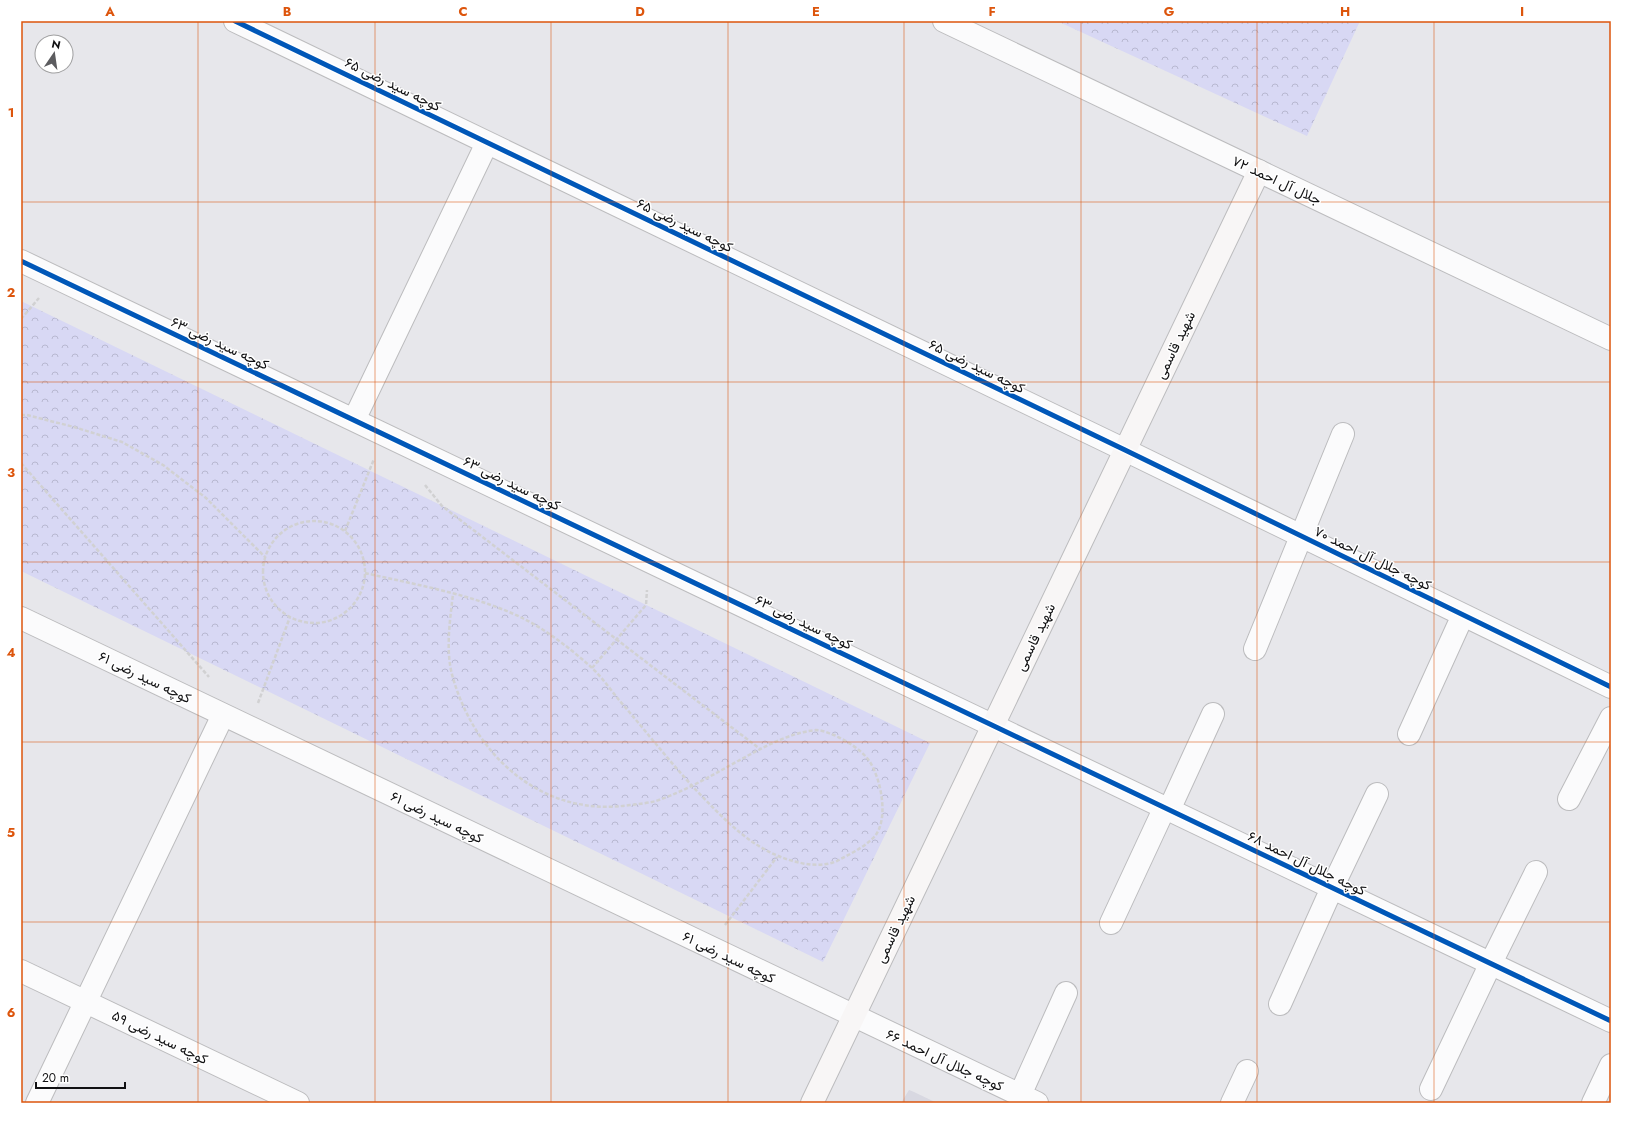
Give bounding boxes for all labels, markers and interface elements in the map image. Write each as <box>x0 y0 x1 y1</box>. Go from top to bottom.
text: A <box>104 2 115 21</box>
text: B <box>283 2 292 21</box>
text: C <box>458 2 468 21</box>
text: D <box>635 2 645 21</box>
text: E <box>812 2 820 21</box>
text: F <box>988 2 996 21</box>
text: G <box>1164 2 1175 21</box>
text: H <box>1340 2 1350 21</box>
text: I <box>1520 2 1524 21</box>
north arrow <box>34 34 74 74</box>
text: N <box>50 35 62 53</box>
street label: کوچه سید رضی ۶۵ <box>342 52 444 116</box>
text: 1 <box>8 103 14 122</box>
street label: جلال آل احمد ۷۲ <box>1229 151 1325 209</box>
street label: کوچه سید رضی ۶۵ <box>634 193 736 257</box>
text: 2 <box>7 283 15 302</box>
street label: شهید قاسمی <box>1150 308 1200 382</box>
street label: کوچه سید رضی ۶۳ <box>168 312 272 374</box>
street label: کوچه سید رضی ۶۵ <box>926 334 1028 398</box>
street label: کوچه سید رضی ۶۳ <box>460 451 564 515</box>
text: 3 <box>7 463 15 482</box>
street label: کوچه جلال آل احمد ۷۰ <box>1311 521 1435 595</box>
street label: کوچه سید رضی ۶۳ <box>752 590 856 654</box>
street label: شهید قاسمی <box>1010 600 1060 674</box>
text: 4 <box>6 643 16 662</box>
street label: کوچه سید رضی ۶۱ <box>95 646 195 708</box>
street label: کوچه سید رضی ۶۱ <box>387 786 487 848</box>
text: 5 <box>7 823 15 842</box>
street label: کوچه جلال آل احمد ۶۸ <box>1245 826 1369 900</box>
street label: شهید قاسمی <box>870 892 920 966</box>
street label: کوچه سید رضی ۶۱ <box>679 926 779 988</box>
text: 6 <box>7 1003 16 1022</box>
street label: کوچه سید رضی ۵۹ <box>109 1005 211 1069</box>
street label: کوچه جلال آل احمد ۶۶ <box>883 1024 1007 1096</box>
scale bar <box>36 1064 125 1090</box>
text: 20 m <box>42 1069 69 1087</box>

